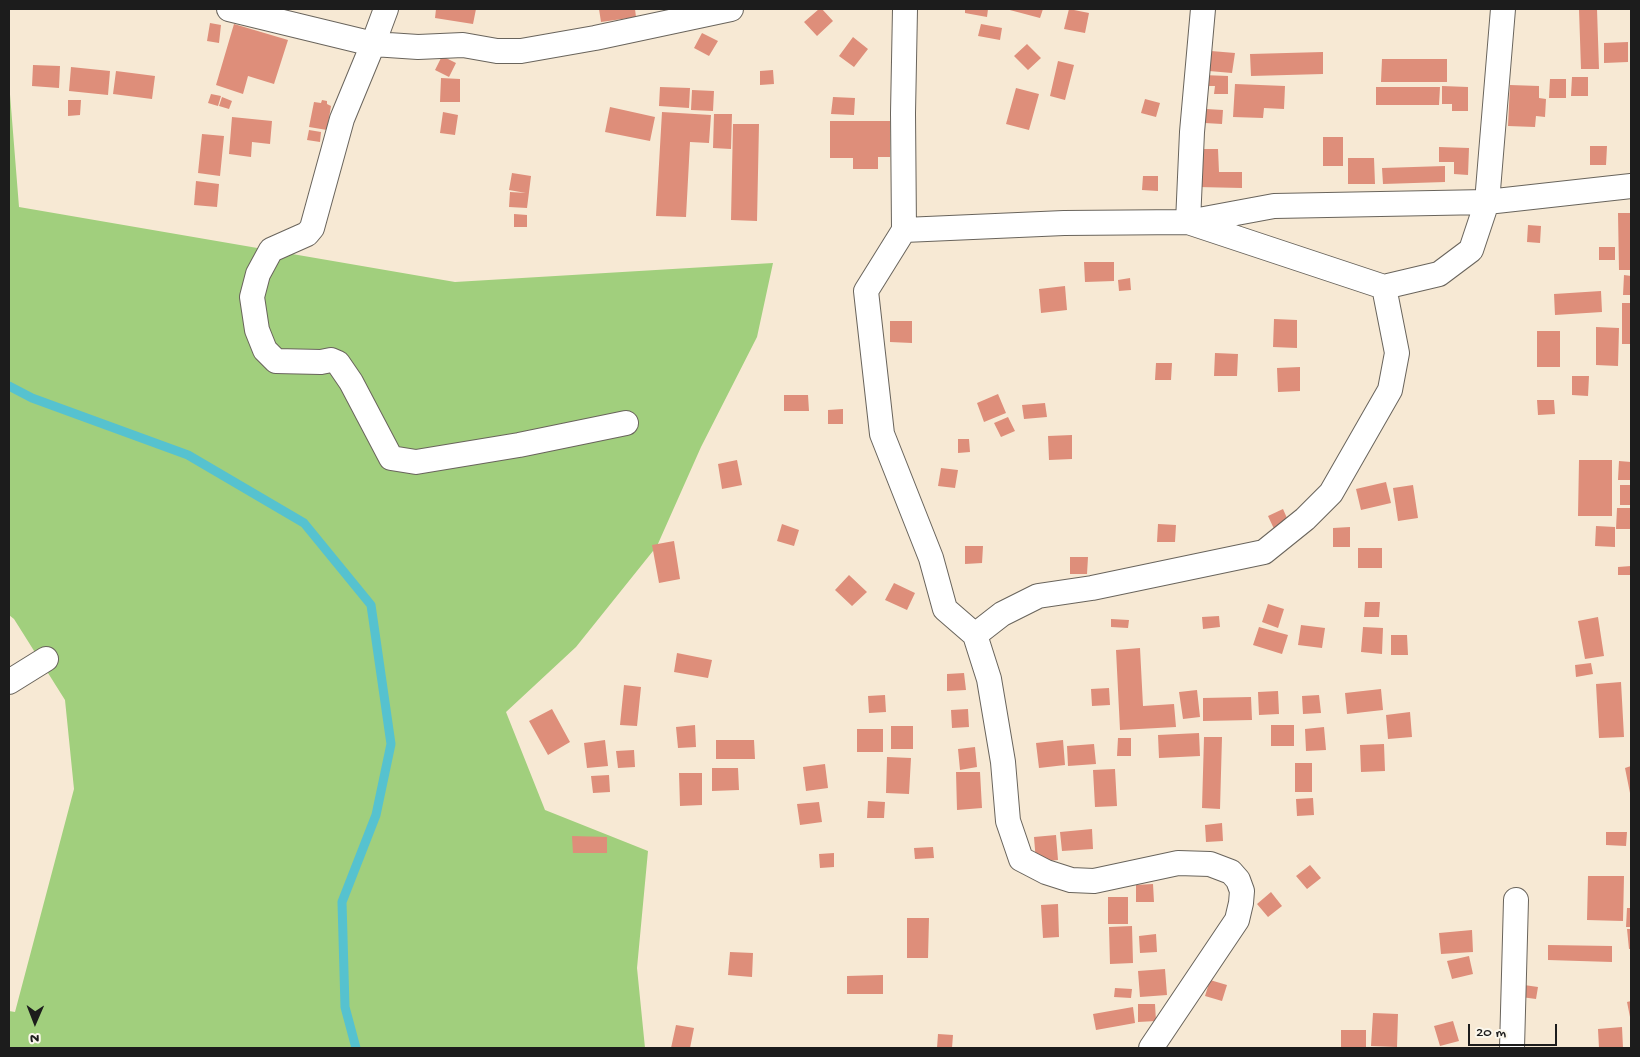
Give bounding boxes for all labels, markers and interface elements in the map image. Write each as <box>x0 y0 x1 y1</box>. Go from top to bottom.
north arrow <box>10 997 60 1047</box>
scale bar <box>1470 1014 1559 1046</box>
text: 20 m <box>1476 1024 1506 1042</box>
text: N <box>30 1029 39 1046</box>

